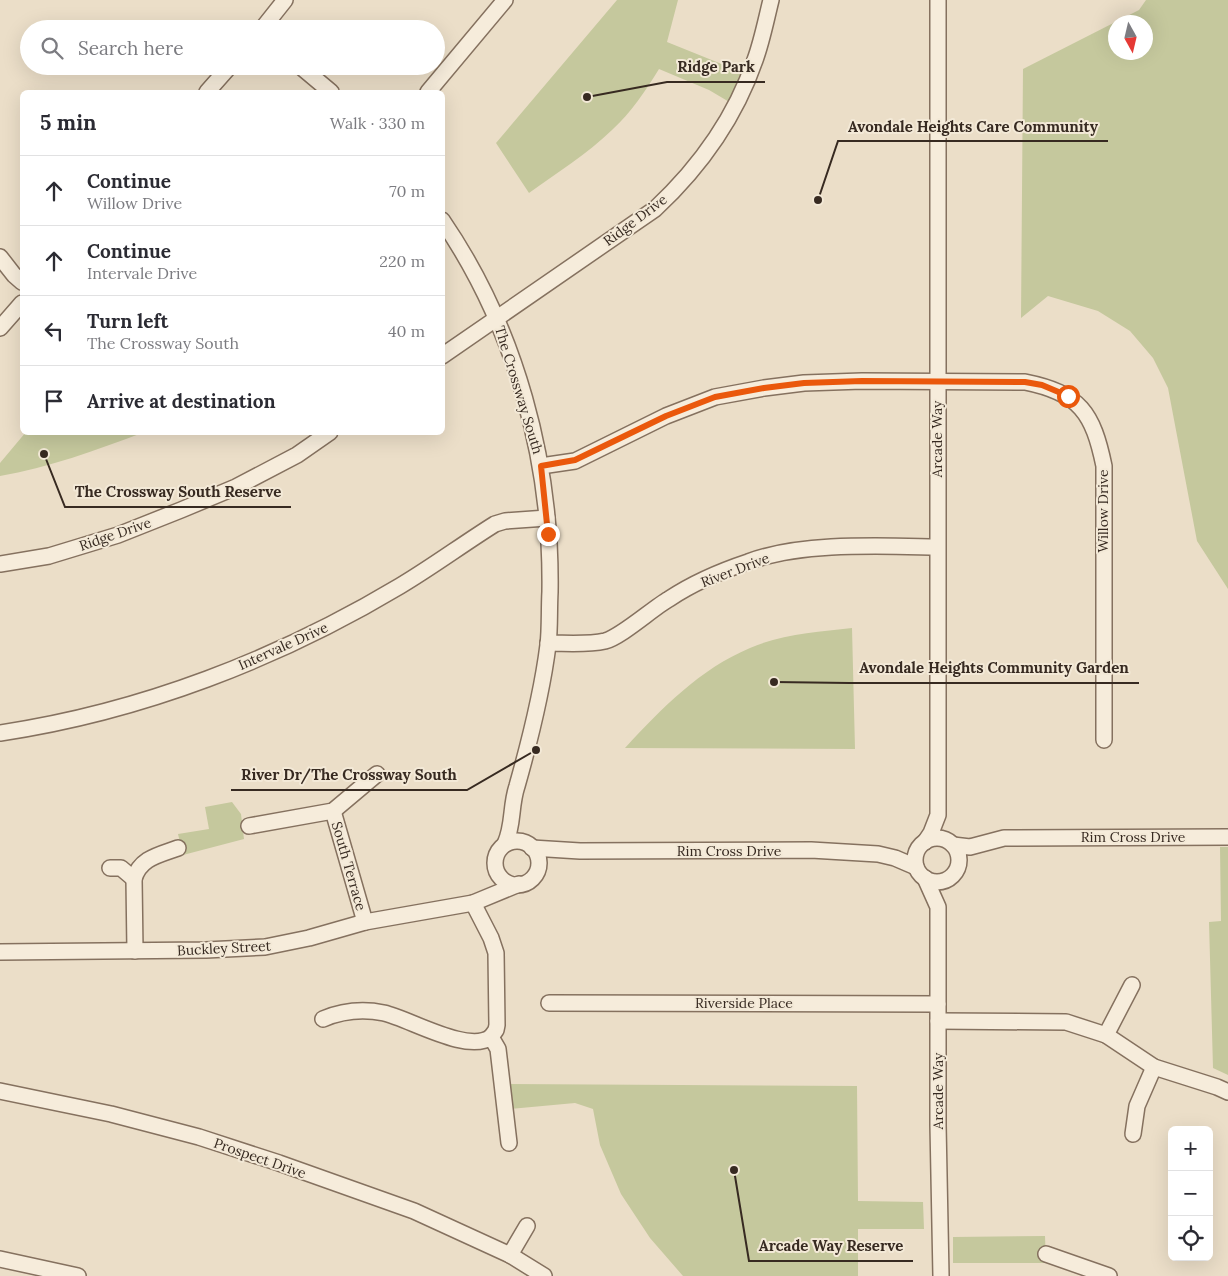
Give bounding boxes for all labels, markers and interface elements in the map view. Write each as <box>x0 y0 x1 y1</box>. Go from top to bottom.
north arrow <box>1108 15 1153 60</box>
search box <box>20 20 445 75</box>
icon: search <box>38 34 66 62</box>
text: Search here <box>78 36 184 60</box>
callout: Ridge Park <box>667 52 765 82</box>
text: Ridge Park <box>677 57 755 76</box>
text: 5 min <box>40 109 96 136</box>
callout: Avondale Heights Care Community <box>838 111 1108 141</box>
text: Walk · 330 m <box>330 113 425 133</box>
text: Avondale Heights Care Community <box>848 117 1099 136</box>
text: Continue <box>87 169 171 193</box>
icon: ahead <box>40 177 68 205</box>
text: 70 m <box>389 181 425 201</box>
street label: Ridge Drive <box>600 190 671 250</box>
text: Willow Drive <box>87 193 182 213</box>
text: Continue <box>87 239 171 263</box>
icon: ahead <box>40 247 68 275</box>
text: 220 m <box>379 251 425 271</box>
text: Intervale Drive <box>87 263 197 283</box>
text: Turn left <box>87 309 168 333</box>
icon: left <box>40 317 68 345</box>
text: 40 m <box>388 321 425 341</box>
street label: The Crossway South <box>491 324 547 456</box>
text: The Crossway South <box>87 333 239 353</box>
route start <box>1057 385 1080 408</box>
icon: arrive <box>40 387 68 415</box>
text: Arrive at destination <box>87 389 276 413</box>
street label: Arcade Way <box>928 400 946 478</box>
street label: Willow Drive <box>1094 469 1112 553</box>
callout: The Crossway South Reserve <box>65 477 291 507</box>
text: The Crossway South Reserve <box>75 482 281 501</box>
street label: Ridge Drive <box>77 513 154 555</box>
route end <box>537 523 560 546</box>
street label: River Drive <box>698 549 772 591</box>
street label: Intervale Drive <box>235 618 331 674</box>
callout: Avondale Heights Community Garden <box>849 653 1139 683</box>
text: Avondale Heights Community Garden <box>859 658 1129 677</box>
callout: River Dr/The Crossway South <box>231 760 467 790</box>
text: River Dr/The Crossway South <box>241 765 458 785</box>
street label: South Terrace <box>328 819 370 913</box>
street label: Rim Cross Drive <box>1081 828 1186 846</box>
street label: Rim Cross Drive <box>677 842 782 860</box>
street label: Buckley Street <box>177 937 272 959</box>
street label: Riverside Place <box>695 994 793 1012</box>
street label: Arcade Way <box>929 1052 947 1130</box>
map controls <box>1168 1126 1213 1261</box>
button: + <box>1168 1126 1213 1171</box>
street label: Prospect Drive <box>211 1134 309 1182</box>
button: − <box>1168 1171 1213 1216</box>
button: locate <box>1168 1216 1213 1261</box>
callout: Arcade Way Reserve <box>749 1231 913 1261</box>
text: Arcade Way Reserve <box>759 1236 903 1255</box>

